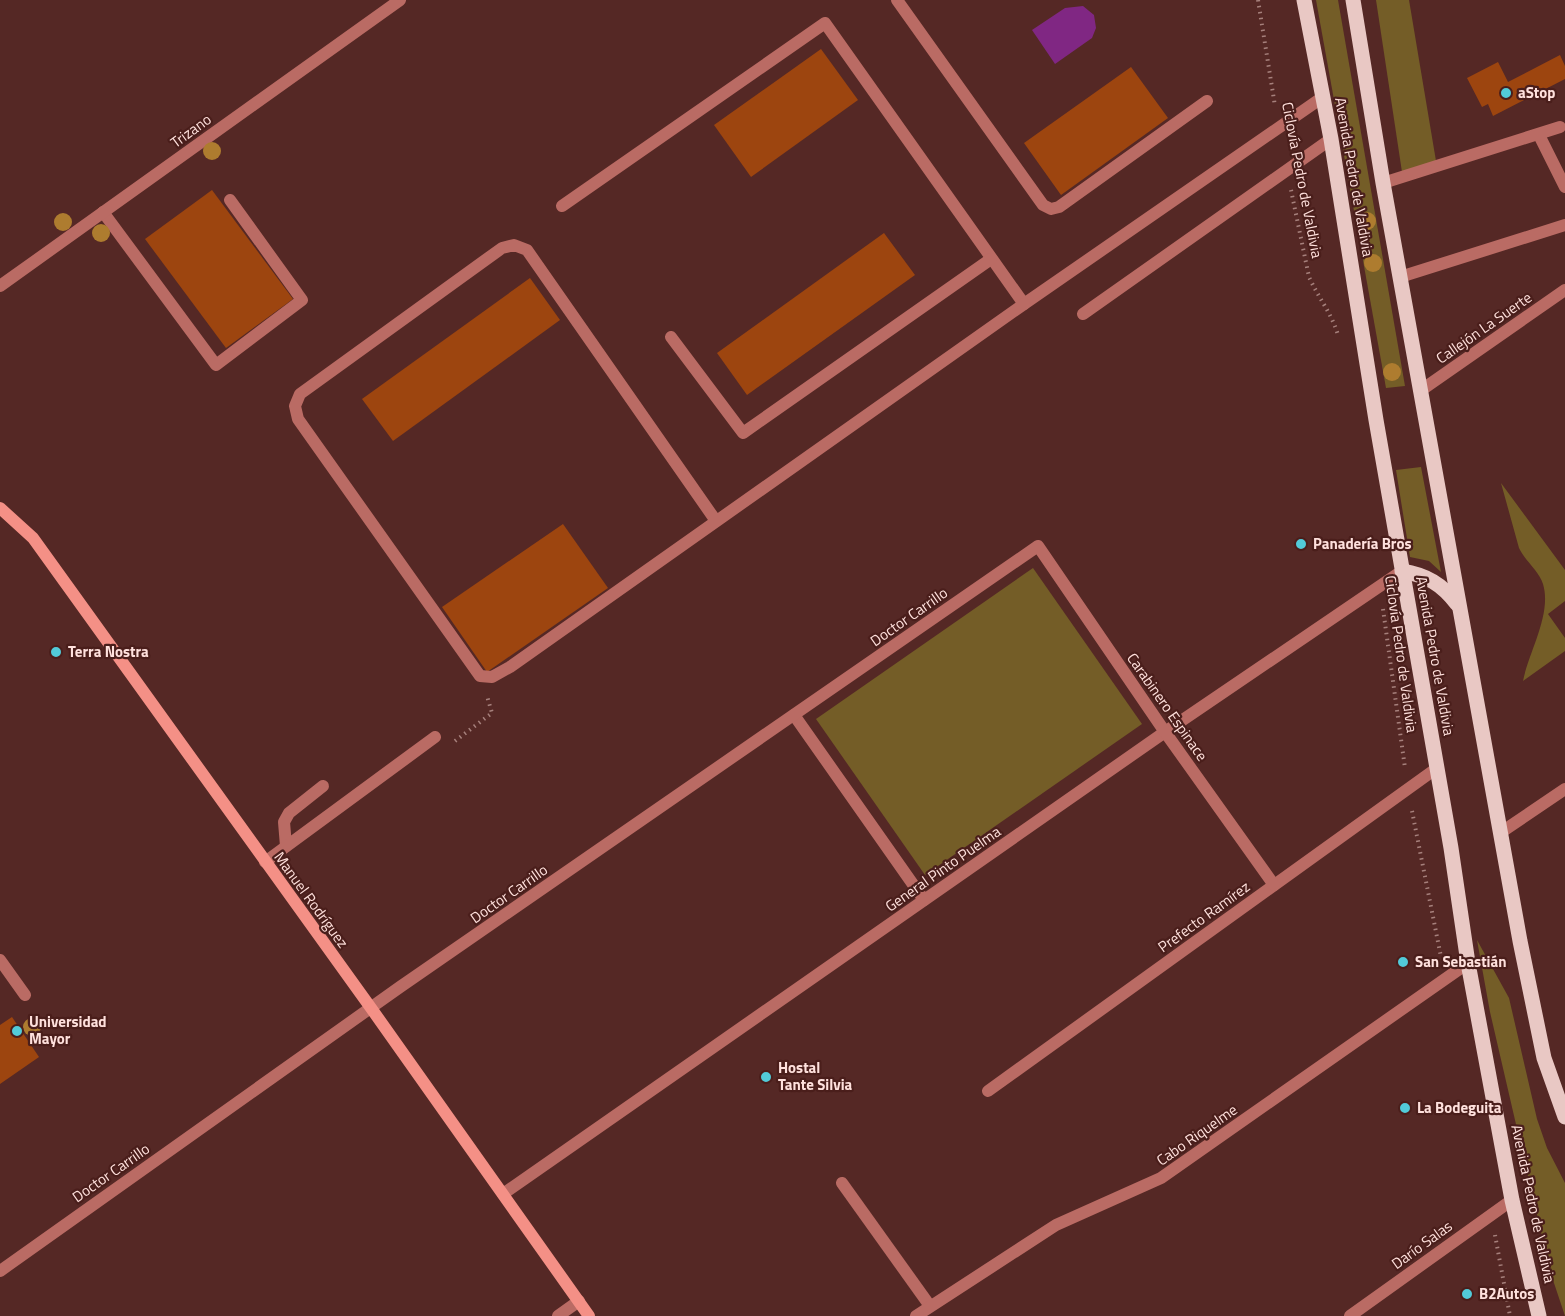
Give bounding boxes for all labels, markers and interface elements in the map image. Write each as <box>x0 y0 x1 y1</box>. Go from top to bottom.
place label: aStop <box>1518 81 1555 104</box>
marker: aStop <box>1499 86 1513 100</box>
street label: Avenida Pedro de Valdivia <box>1329 95 1380 259</box>
street label: Ciclovía Pedro de Valdivia <box>1276 100 1329 260</box>
street label: Trizano <box>166 108 216 153</box>
street label: Callejón La Suerte <box>1431 286 1536 369</box>
place label: Panadería Bros <box>1313 532 1411 555</box>
marker: Panadería Bros <box>1294 537 1308 551</box>
street label: Ciclovía Pedro de Valdivia <box>1379 574 1424 734</box>
street label: Avenida Pedro de Valdivia <box>1410 574 1461 738</box>
street label: Doctor Carrillo <box>865 581 952 652</box>
place label: Terra Nostra <box>68 640 149 663</box>
marker: Terra Nostra <box>49 645 63 659</box>
street label: Carabinero Espinace <box>1121 648 1213 766</box>
street label: General Pinto Puelma <box>880 820 1006 917</box>
street label: Manuel Rodríguez <box>269 847 354 953</box>
street label: Doctor Carrillo <box>465 858 552 929</box>
street label: Prefecto Ramírez <box>1153 875 1255 958</box>
place label: San Sebastián <box>1415 950 1506 973</box>
marker: San Sebastián <box>1396 955 1410 969</box>
place label: Universidad Mayor <box>29 1010 107 1050</box>
marker: Universidad Mayor <box>10 1024 24 1038</box>
place label: Hostal Tante Silvia <box>778 1056 853 1096</box>
marker: Hostal Tante Silvia <box>759 1070 773 1084</box>
place label: La Bodeguita <box>1417 1096 1502 1119</box>
street label: Cabo Riquelme <box>1151 1098 1242 1171</box>
marker: La Bodeguita <box>1398 1101 1412 1115</box>
street label: Avenida Pedro de Valdivia <box>1505 1123 1562 1286</box>
street label: Doctor Carrillo <box>67 1137 154 1208</box>
street label: Darío Salas <box>1386 1215 1457 1275</box>
place label: B2Autos <box>1479 1282 1534 1305</box>
marker: B2Autos <box>1460 1287 1474 1301</box>

